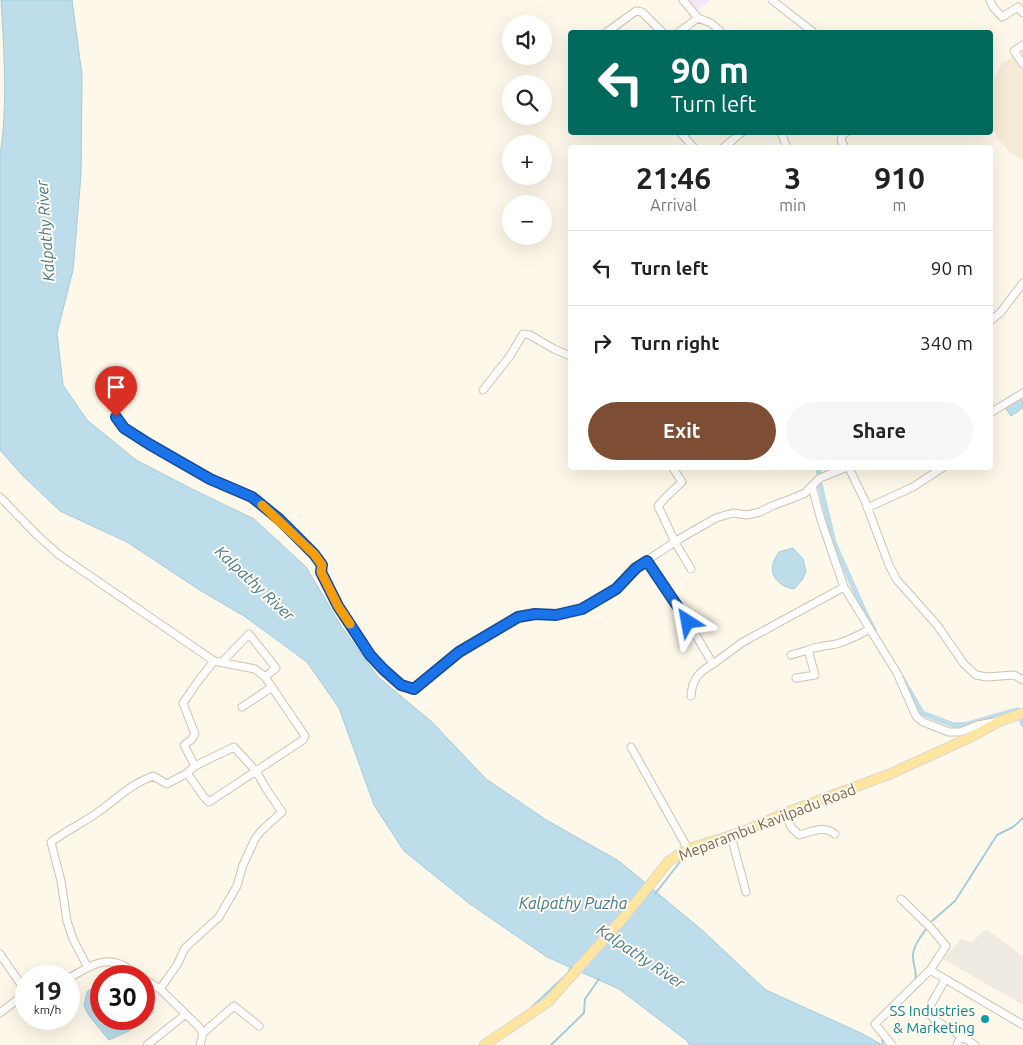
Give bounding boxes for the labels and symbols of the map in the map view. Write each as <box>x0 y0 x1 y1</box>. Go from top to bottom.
water label: Kalpathy River <box>32 179 58 282</box>
pin <box>95 366 137 417</box>
water label: Kalpathy River <box>212 542 299 625</box>
position arrow <box>661 595 713 647</box>
street label: Meparambu Kavilpadu Road <box>676 780 858 864</box>
water label: Kalpathy Puzha <box>519 894 628 912</box>
water label: Kalpathy River <box>594 920 689 992</box>
speed limit sign: 30 <box>90 965 155 1030</box>
place label: SS Industries & Marketing <box>890 1002 975 1036</box>
marker: SS Industries & Marketing <box>979 1013 991 1025</box>

